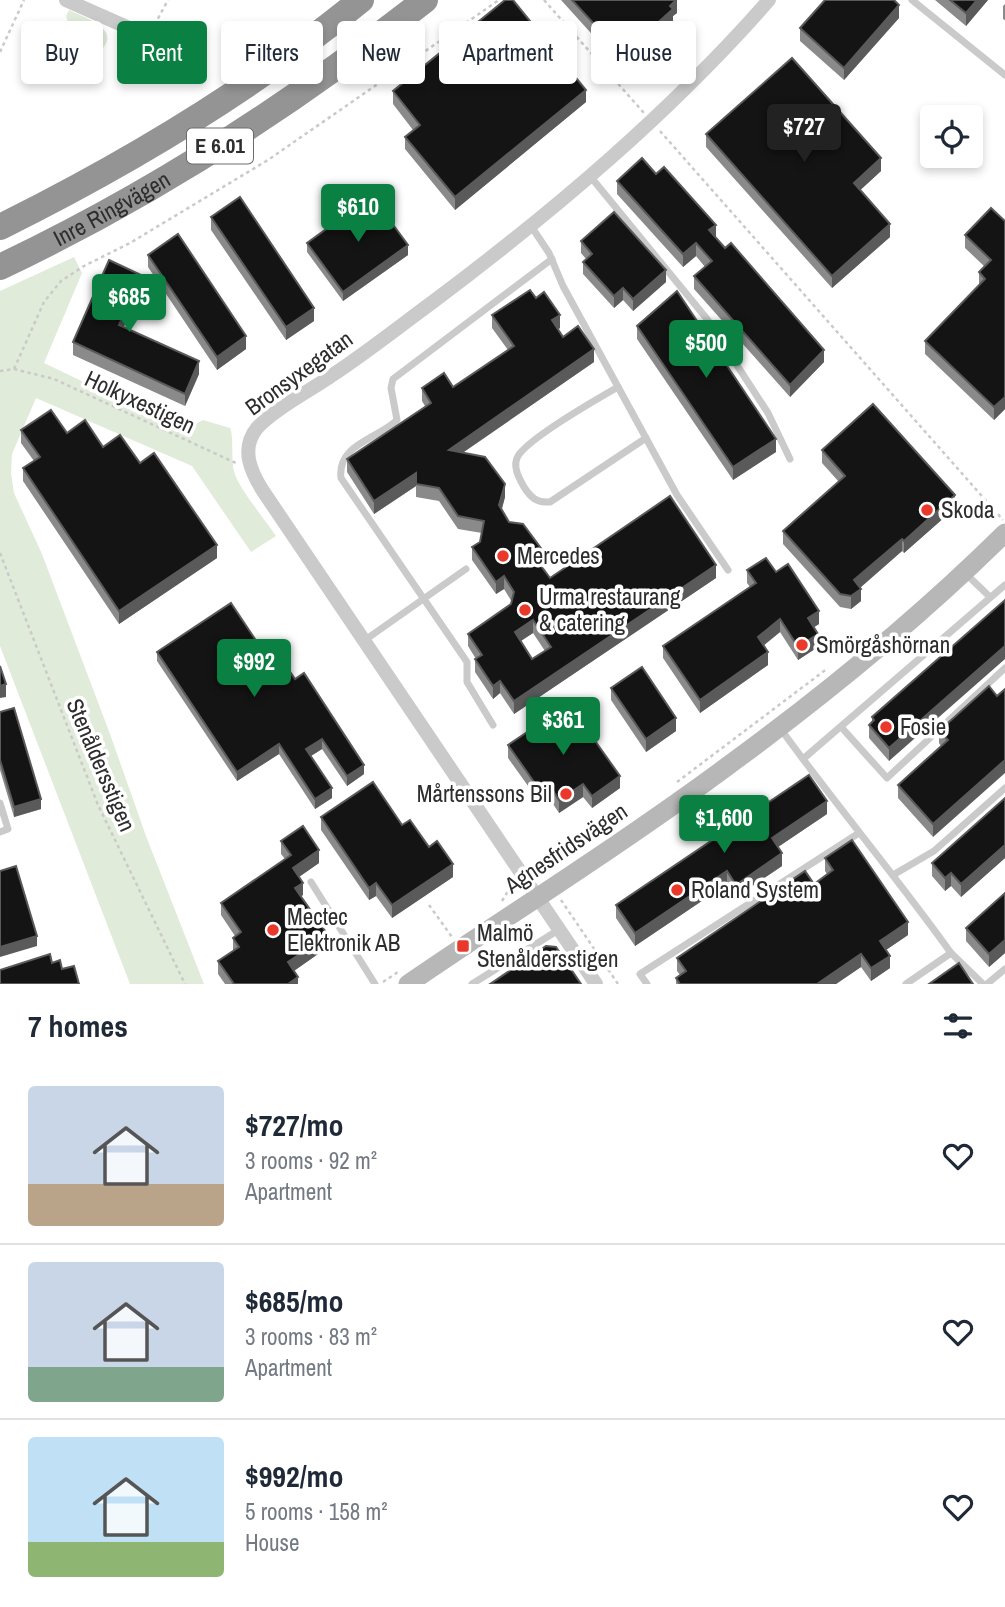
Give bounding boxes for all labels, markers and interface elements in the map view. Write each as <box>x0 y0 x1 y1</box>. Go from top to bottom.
chip: Buy <box>21 21 103 84</box>
chip: Rent <box>117 21 207 84</box>
chip: Filters <box>221 21 323 84</box>
chip: New <box>337 21 425 84</box>
chip: Apartment <box>439 21 577 84</box>
chip: House <box>591 21 696 84</box>
pin: $727 <box>763 104 845 164</box>
map controls <box>920 105 983 168</box>
button: locate <box>920 105 983 168</box>
text: $727 <box>783 111 825 142</box>
road number: E 6.01 <box>187 128 253 164</box>
street label: Inre Ringvägen <box>48 164 176 253</box>
pin: $610 <box>317 184 399 244</box>
text: $610 <box>337 191 379 222</box>
pin: $685 <box>88 274 170 334</box>
text: $685 <box>108 281 150 312</box>
pin: $500 <box>665 320 747 380</box>
street label: Bronsyxegatan <box>239 323 359 422</box>
text: $500 <box>685 327 727 358</box>
street label: Holkyxestigen <box>80 362 200 441</box>
place label: Skoda <box>941 494 995 525</box>
marker: Skoda <box>919 502 935 518</box>
place label: Mercedes <box>517 540 600 571</box>
marker: Mercedes <box>495 548 511 564</box>
place label: Urma restaurang & catering <box>539 581 681 638</box>
marker: Urma restaurang & catering <box>517 602 533 618</box>
place label: Smörgåshörnan <box>816 629 950 660</box>
marker: Smörgåshörnan <box>794 637 810 653</box>
pin: $992 <box>213 640 295 699</box>
text: $992 <box>233 646 275 677</box>
street label: Stenåldersstigen <box>60 694 143 836</box>
pin: $361 <box>522 698 604 757</box>
text: $361 <box>542 704 584 735</box>
place label: Fosie <box>900 711 946 742</box>
marker: Fosie <box>878 719 894 735</box>
place label: Mårtenssons Bil <box>417 778 552 809</box>
marker: Mårtenssons Bil <box>558 786 574 802</box>
street label: Agnesfridsvägen <box>498 795 633 901</box>
pin: $1,600 <box>667 796 781 855</box>
text: $1,600 <box>695 802 753 833</box>
place label: Roland System <box>691 874 819 905</box>
marker: Roland System <box>669 882 685 898</box>
place label: Mectec Elektronik AB <box>287 901 400 958</box>
place label: Malmö Stenåldersstigen <box>477 917 619 974</box>
marker: Mectec Elektronik AB <box>265 922 281 938</box>
marker: Malmö Stenåldersstigen <box>455 938 471 954</box>
text: 7 homes <box>28 1006 128 1046</box>
icon: filters <box>939 1007 977 1045</box>
text: $727/mo <box>245 1105 343 1145</box>
icon: home <box>84 1114 168 1198</box>
icon: heart <box>939 1137 977 1175</box>
text: 3 rooms · 92 m² <box>245 1145 377 1176</box>
text: Apartment <box>245 1176 332 1207</box>
text: $685/mo <box>245 1281 343 1321</box>
icon: home <box>84 1290 168 1374</box>
icon: heart <box>939 1313 977 1351</box>
text: 3 rooms · 83 m² <box>245 1321 377 1352</box>
text: Apartment <box>245 1352 332 1383</box>
text: $992/mo <box>245 1456 343 1496</box>
icon: home <box>84 1465 168 1549</box>
icon: heart <box>939 1488 977 1526</box>
text: 5 rooms · 158 m² <box>245 1496 388 1527</box>
text: House <box>245 1527 300 1558</box>

